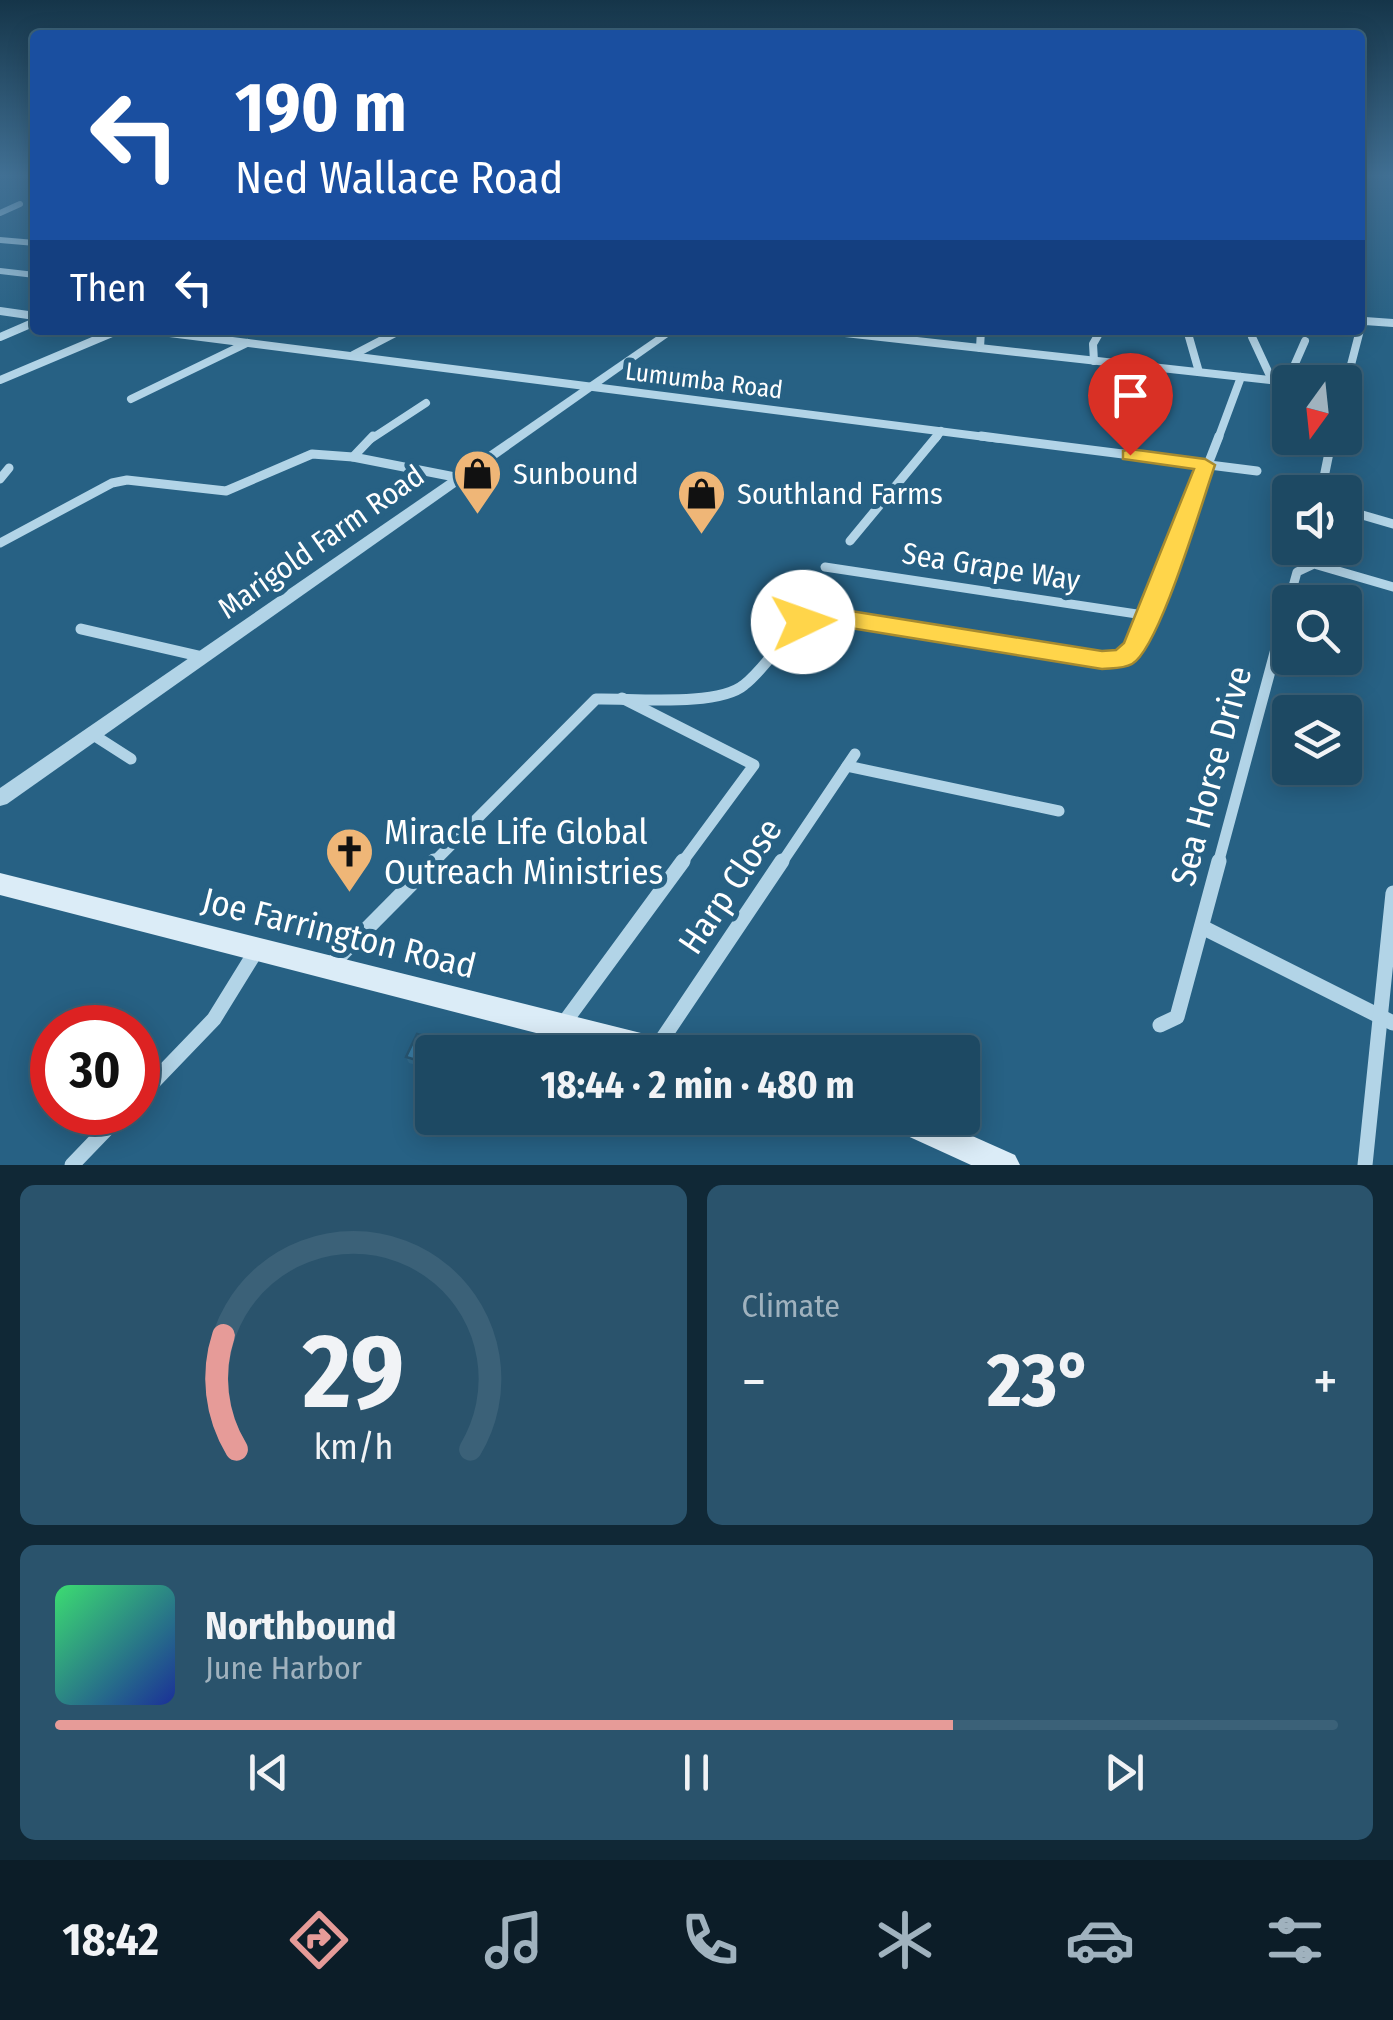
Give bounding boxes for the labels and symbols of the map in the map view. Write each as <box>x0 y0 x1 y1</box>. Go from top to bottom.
pin <box>1088 353 1173 456</box>
street label: Lumumba Road <box>624 356 784 406</box>
north arrow <box>1272 365 1362 455</box>
shop icon: Sunbound <box>452 448 504 516</box>
place label: Sunbound <box>513 456 639 492</box>
street label: Marigold Farm Road <box>211 458 431 626</box>
shop icon: Southland Farms <box>676 468 728 536</box>
place label: Southland Farms <box>737 476 943 512</box>
street label: Sea Grape Way <box>899 535 1083 599</box>
position arrow <box>751 570 855 674</box>
street label: Sea Horse Drive <box>1162 662 1260 890</box>
street label: Harp Close <box>669 810 791 962</box>
place label: Miracle Life Global Outreach Ministries <box>384 811 663 893</box>
church icon: Miracle Life Global Outreach Ministries <box>323 826 375 894</box>
street label: Joe Farrington Road <box>198 879 480 987</box>
speed limit sign: 30 <box>30 1005 160 1135</box>

